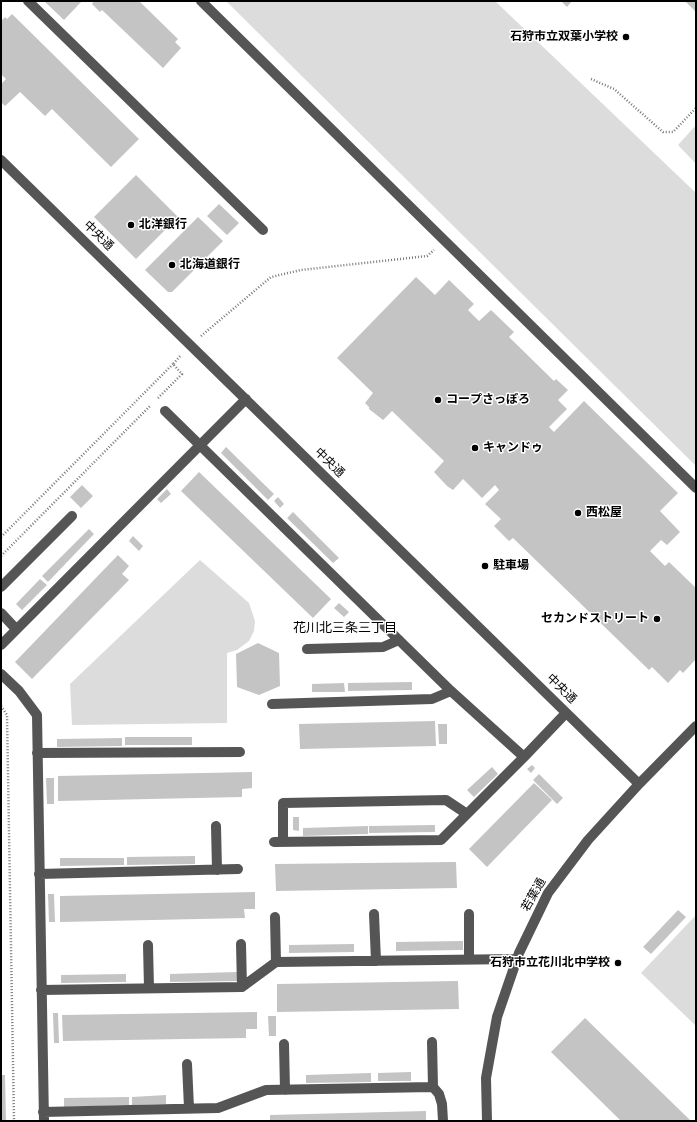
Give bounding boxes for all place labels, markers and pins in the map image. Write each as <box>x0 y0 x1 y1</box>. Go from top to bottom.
place label: 石狩市立双葉小学校 <box>510 30 618 44</box>
marker: 石狩市立双葉小学校 <box>621 32 631 42</box>
place label: 北洋銀行 <box>139 218 187 232</box>
marker: 北洋銀行 <box>126 220 136 230</box>
place label: 北海道銀行 <box>180 258 240 272</box>
marker: 北海道銀行 <box>167 260 177 270</box>
place label: コープさっぽろ <box>446 393 530 407</box>
marker: コープさっぽろ <box>433 395 443 405</box>
place label: キャンドゥ <box>483 441 543 455</box>
marker: キャンドゥ <box>470 443 480 453</box>
place label: 西松屋 <box>586 506 622 520</box>
marker: 西松屋 <box>573 508 583 518</box>
place label: 駐車場 <box>493 559 529 573</box>
marker: 駐車場 <box>480 561 490 571</box>
place label: セカンドストリート <box>541 612 649 626</box>
marker: セカンドストリート <box>652 614 662 624</box>
place label: 石狩市立花川北中学校 <box>490 956 610 970</box>
marker: 石狩市立花川北中学校 <box>613 958 623 968</box>

